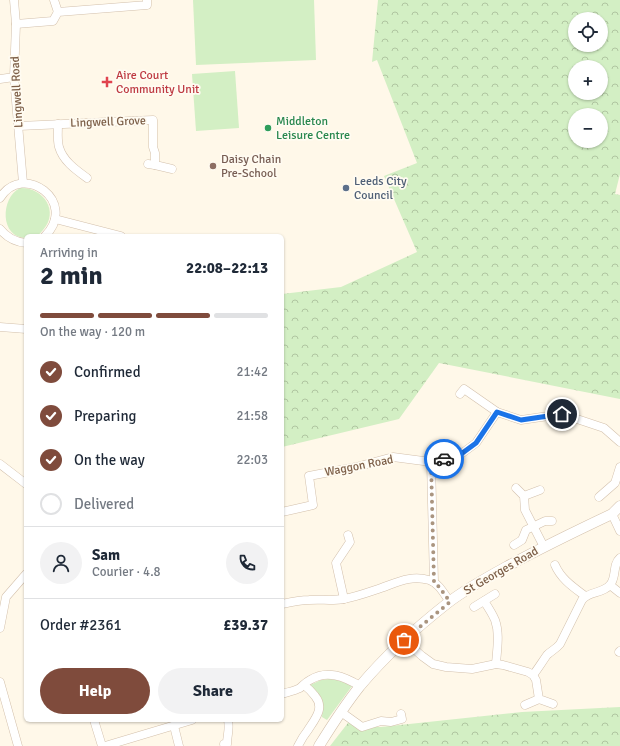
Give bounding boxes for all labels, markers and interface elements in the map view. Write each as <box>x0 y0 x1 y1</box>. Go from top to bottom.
map controls <box>568 12 608 148</box>
button: locate <box>568 12 608 52</box>
street label: Lingwell Road <box>8 56 26 128</box>
button: + <box>568 60 608 100</box>
place label: Aire Court Community Unit <box>116 68 199 97</box>
marker: Aire Court Community Unit <box>101 76 113 88</box>
button: − <box>568 108 608 148</box>
street label: Lingwell Grove <box>70 113 146 131</box>
place label: Middleton Leisure Centre <box>276 114 350 143</box>
marker: Middleton Leisure Centre <box>263 123 273 133</box>
place label: Daisy Chain Pre-School <box>221 152 281 181</box>
marker: Daisy Chain Pre-School <box>208 161 218 171</box>
place label: Leeds City Council <box>354 174 407 203</box>
marker: Leeds City Council <box>341 183 351 193</box>
text: Arriving in <box>40 245 98 261</box>
text: 22:08–22:13 <box>186 259 268 277</box>
text: 2 min <box>40 260 103 292</box>
text: On the way · 120 m <box>40 324 145 340</box>
icon: check <box>40 361 62 383</box>
text: Confirmed <box>74 363 141 381</box>
text: 21:42 <box>236 364 268 380</box>
pin <box>545 397 579 431</box>
icon: home <box>551 403 573 425</box>
icon: check <box>40 405 62 427</box>
text: Preparing <box>74 407 137 425</box>
text: 21:58 <box>236 408 268 424</box>
courier <box>424 439 464 479</box>
icon: car <box>433 448 455 470</box>
icon: check <box>40 449 62 471</box>
text: On the way <box>74 451 145 469</box>
text: 22:03 <box>236 452 268 468</box>
street label: Waggon Road <box>323 452 395 480</box>
text: Delivered <box>74 495 134 513</box>
button: person <box>40 542 82 584</box>
button: phone <box>226 542 268 584</box>
street label: St Georges Road <box>461 544 541 598</box>
text: Sam <box>92 546 120 564</box>
text: Courier · 4.8 <box>92 564 161 580</box>
text: Order #2361 <box>40 616 122 634</box>
text: £39.37 <box>223 616 268 634</box>
pin <box>387 623 421 657</box>
icon: bag <box>393 629 415 651</box>
button: Help <box>40 668 150 714</box>
button: Share <box>158 668 268 714</box>

